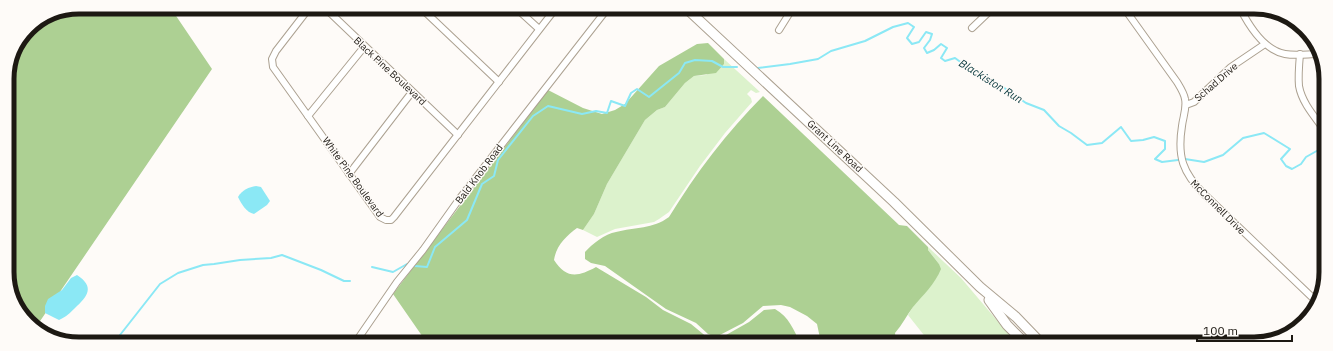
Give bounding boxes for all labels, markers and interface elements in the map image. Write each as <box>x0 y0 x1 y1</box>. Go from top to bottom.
street label: Black Pine Boulevard <box>351 34 429 108</box>
water label: Blackiston Run <box>957 56 1025 106</box>
street label: Schad Drive <box>1192 59 1241 104</box>
street label: Grant Line Road <box>804 117 866 175</box>
street label: White Pine Boulevard <box>320 134 386 220</box>
street label: Bald Knob Road <box>452 142 506 206</box>
street label: McConnell Drive <box>1188 177 1249 238</box>
scale bar <box>1197 317 1292 343</box>
text: 100 m <box>1203 323 1238 338</box>

